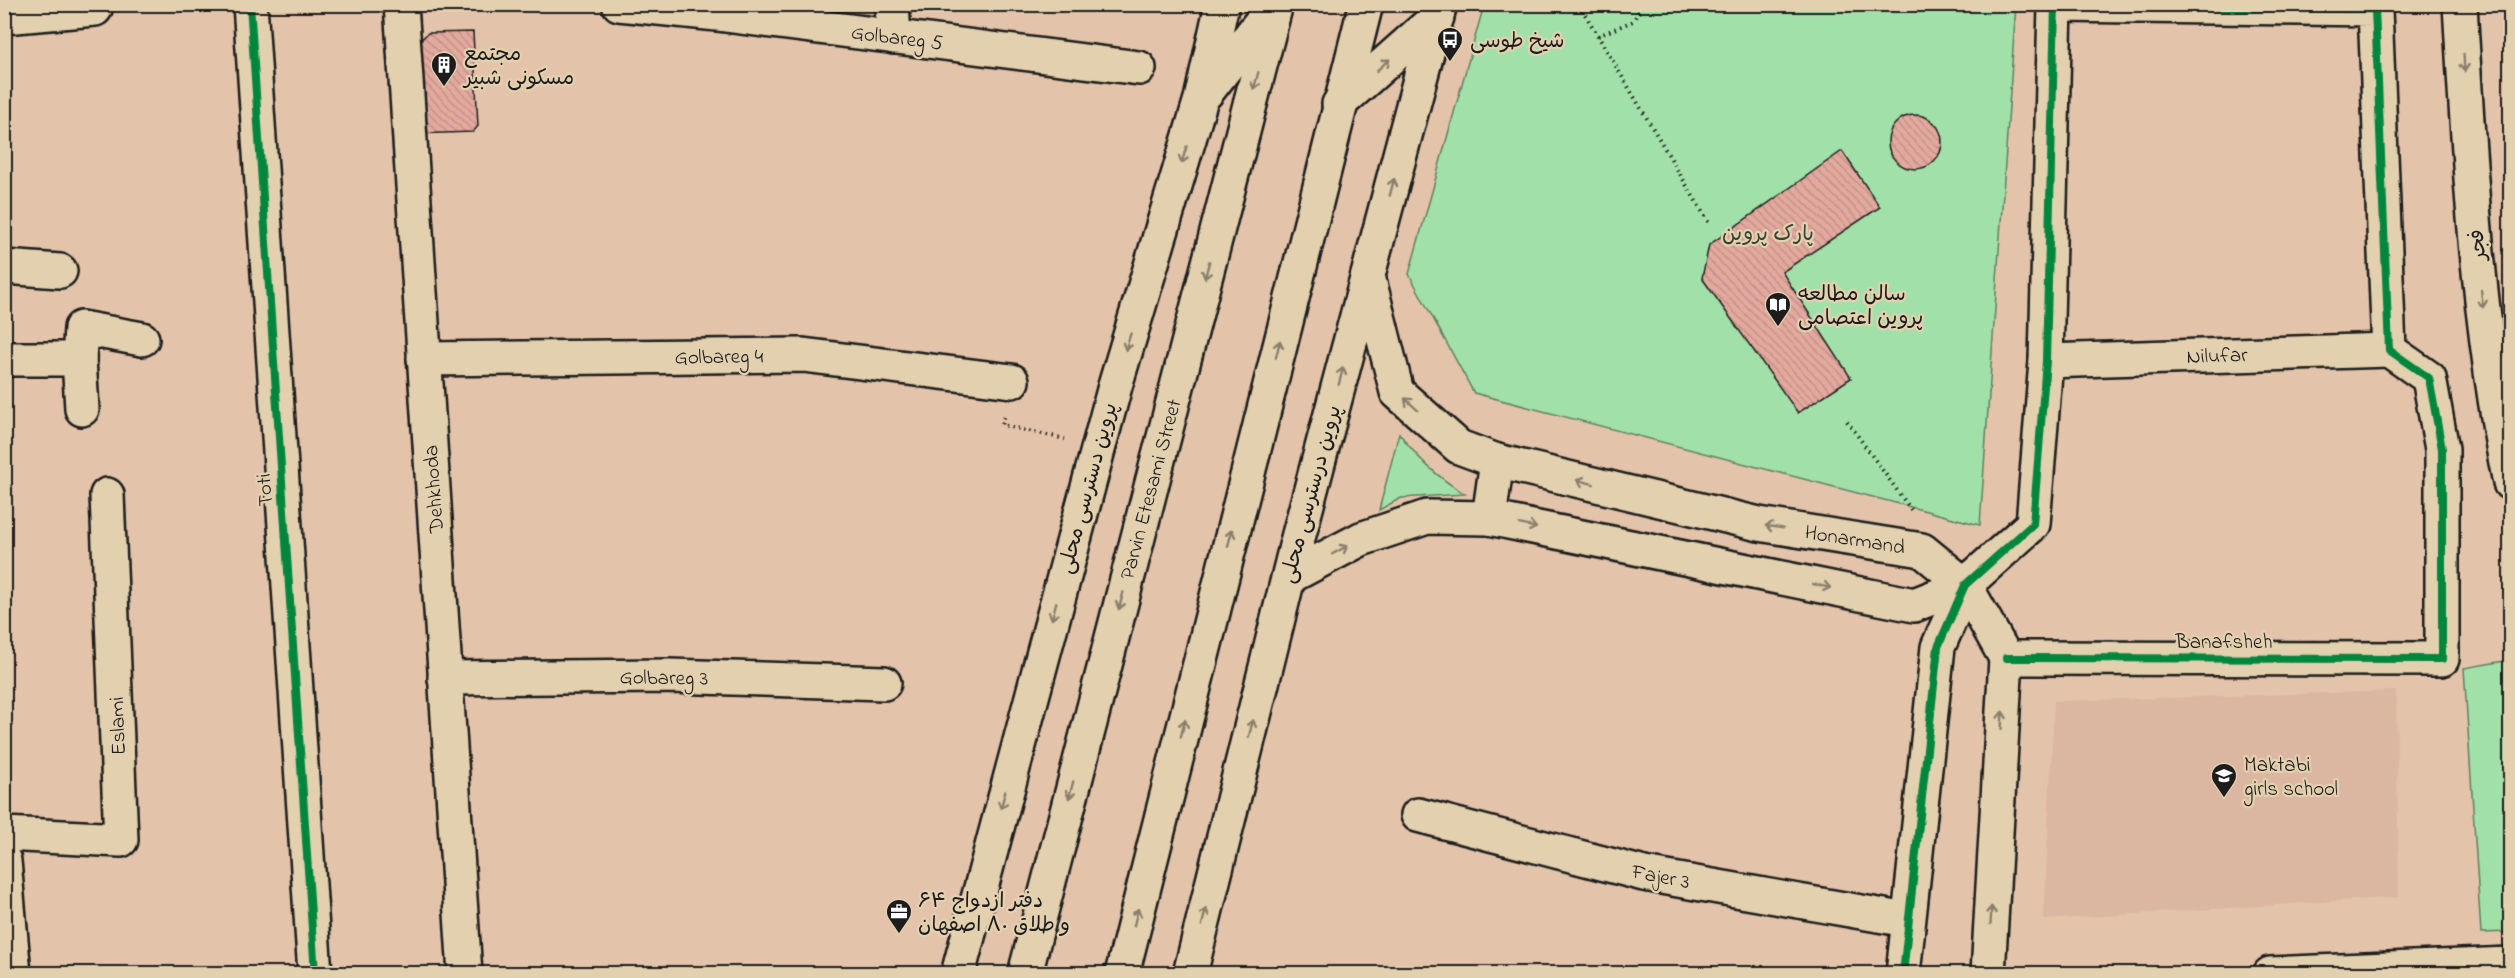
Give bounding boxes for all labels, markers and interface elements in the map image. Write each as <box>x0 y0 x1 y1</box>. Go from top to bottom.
street label: Golbareg 5 <box>849 18 944 61</box>
bus stop icon: شیخ طوسی <box>1435 25 1465 63</box>
place label: شیخ طوسی <box>1470 27 1565 57</box>
place label: مجتمع مسکونی شبیر <box>462 40 574 94</box>
building icon: مجتمع مسکونی شبیر <box>429 50 459 88</box>
one-way arrow <box>2458 52 2469 72</box>
one-way arrow <box>1375 58 1390 72</box>
one-way arrow <box>1250 72 1262 91</box>
one-way arrow <box>1178 146 1189 165</box>
one-way arrow <box>1386 178 1398 197</box>
park label: پارک پروین <box>1722 220 1814 250</box>
street label: فجر <box>2463 228 2495 264</box>
one-way arrow <box>1201 260 1212 279</box>
place label: سالن مطالعه پروین اعتصامی <box>1798 280 1923 334</box>
one-way arrow <box>2477 289 2488 309</box>
library icon: سالن مطالعه پروین اعتصامی <box>1763 290 1793 328</box>
one-way arrow <box>1122 332 1133 351</box>
one-way arrow <box>1272 340 1284 359</box>
street label: Nilufar <box>2186 341 2249 373</box>
street label: Golbareg 4 <box>674 342 764 376</box>
one-way arrow <box>1336 367 1348 386</box>
street label: Parvin Etesami Street <box>1113 396 1190 583</box>
one-way arrow <box>1404 397 1419 411</box>
street label: پروین دسترسی محلی <box>1052 400 1126 577</box>
street label: پروین درسترسی محلی <box>1274 402 1350 587</box>
street label: Dehkhoda <box>417 444 453 535</box>
street label: Toti <box>250 472 282 507</box>
one-way arrow <box>1575 475 1594 487</box>
street label: Honarmand <box>1802 518 1907 564</box>
one-way arrow <box>1518 521 1538 532</box>
one-way arrow <box>1765 521 1785 532</box>
one-way arrow <box>1225 529 1237 548</box>
one-way arrow <box>1331 544 1349 555</box>
one-way arrow <box>1812 581 1832 592</box>
one-way arrow <box>1114 591 1126 610</box>
one-way arrow <box>1048 601 1059 620</box>
street label: Banafsheh <box>2175 628 2272 658</box>
street label: Golbareg 3 <box>619 663 709 697</box>
street label: Eslami <box>103 696 135 756</box>
one-way arrow <box>1997 711 2008 731</box>
one-way arrow <box>1178 718 1190 737</box>
one-way arrow <box>1246 718 1258 737</box>
place label: Maktabi girls school <box>2243 751 2338 807</box>
school or university icon: Maktabi girls school <box>2209 761 2239 799</box>
one-way arrow <box>1065 780 1077 799</box>
one-way arrow <box>997 790 1009 809</box>
street label: Fajer 3 <box>1628 857 1692 898</box>
place label: دفتر ازدواج ۶۴ و طلاق ۸۰ اصفهان <box>918 887 1070 941</box>
office icon: دفتر ازدواج ۶۴ و طلاق ۸۰ اصفهان <box>884 897 914 935</box>
one-way arrow <box>1986 906 1997 926</box>
one-way arrow <box>1130 908 1142 927</box>
one-way arrow <box>1198 908 1210 927</box>

